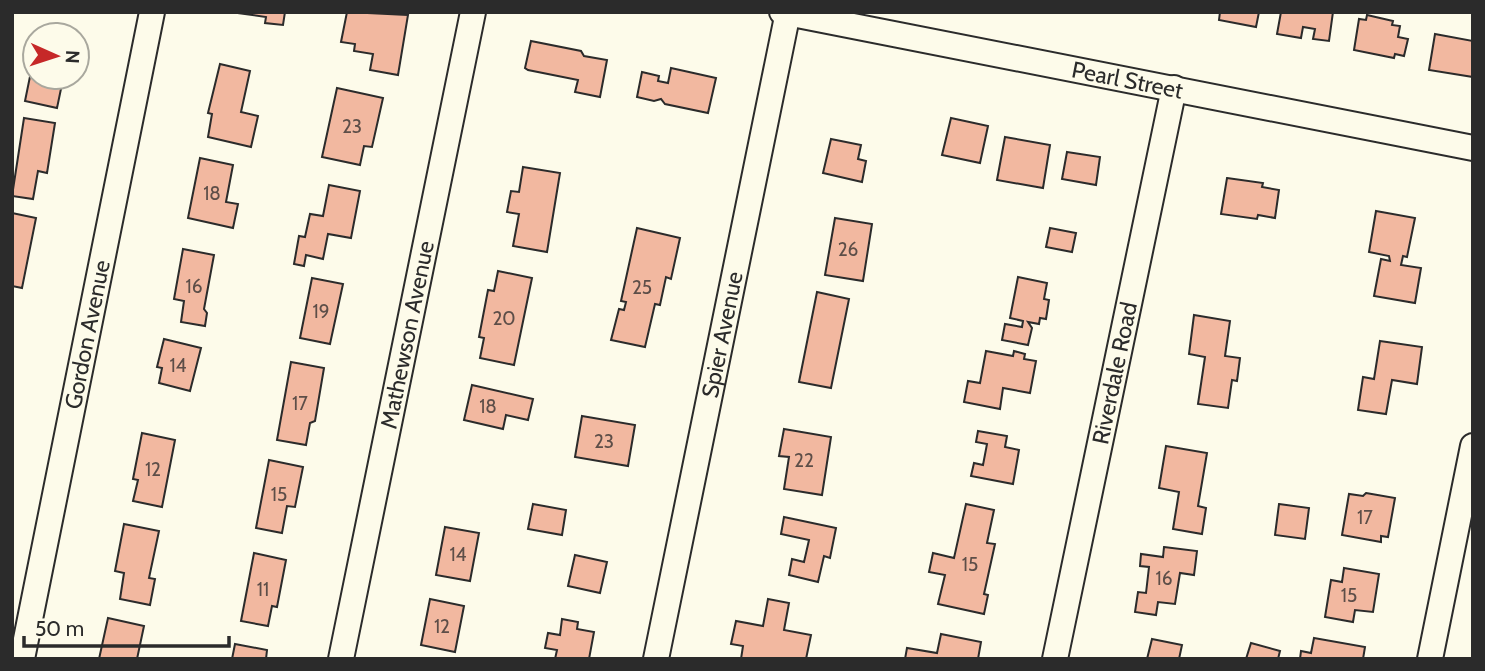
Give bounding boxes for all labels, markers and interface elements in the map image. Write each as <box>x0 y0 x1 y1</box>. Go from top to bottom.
north arrow <box>21 21 91 91</box>
text: N <box>61 50 84 64</box>
street label: Pearl Street <box>1069 55 1186 105</box>
house number: 23 <box>342 115 362 138</box>
house number: 18 <box>203 182 221 205</box>
street label: Mathewson Avenue <box>374 238 440 431</box>
house number: 26 <box>838 238 858 261</box>
street label: Gordon Avenue <box>59 257 116 411</box>
street label: Spier Avenue <box>696 269 749 400</box>
house number: 16 <box>186 275 203 298</box>
house number: 25 <box>632 276 652 299</box>
house number: 19 <box>313 300 330 323</box>
street label: Riverdale Road <box>1086 300 1143 447</box>
house number: 20 <box>492 307 516 330</box>
house number: 14 <box>169 354 187 377</box>
house number: 17 <box>292 392 308 415</box>
house number: 18 <box>479 395 497 418</box>
house number: 23 <box>594 430 614 453</box>
house number: 22 <box>794 449 814 472</box>
house number: 12 <box>145 458 161 481</box>
house number: 15 <box>271 483 287 506</box>
house number: 17 <box>1357 506 1373 529</box>
house number: 14 <box>449 543 467 566</box>
house number: 15 <box>962 553 978 576</box>
house number: 16 <box>1156 567 1173 590</box>
house number: 11 <box>257 578 269 601</box>
house number: 15 <box>1341 584 1357 607</box>
scale bar <box>24 604 229 648</box>
house number: 12 <box>434 615 450 638</box>
text: 50 m <box>35 616 84 641</box>

